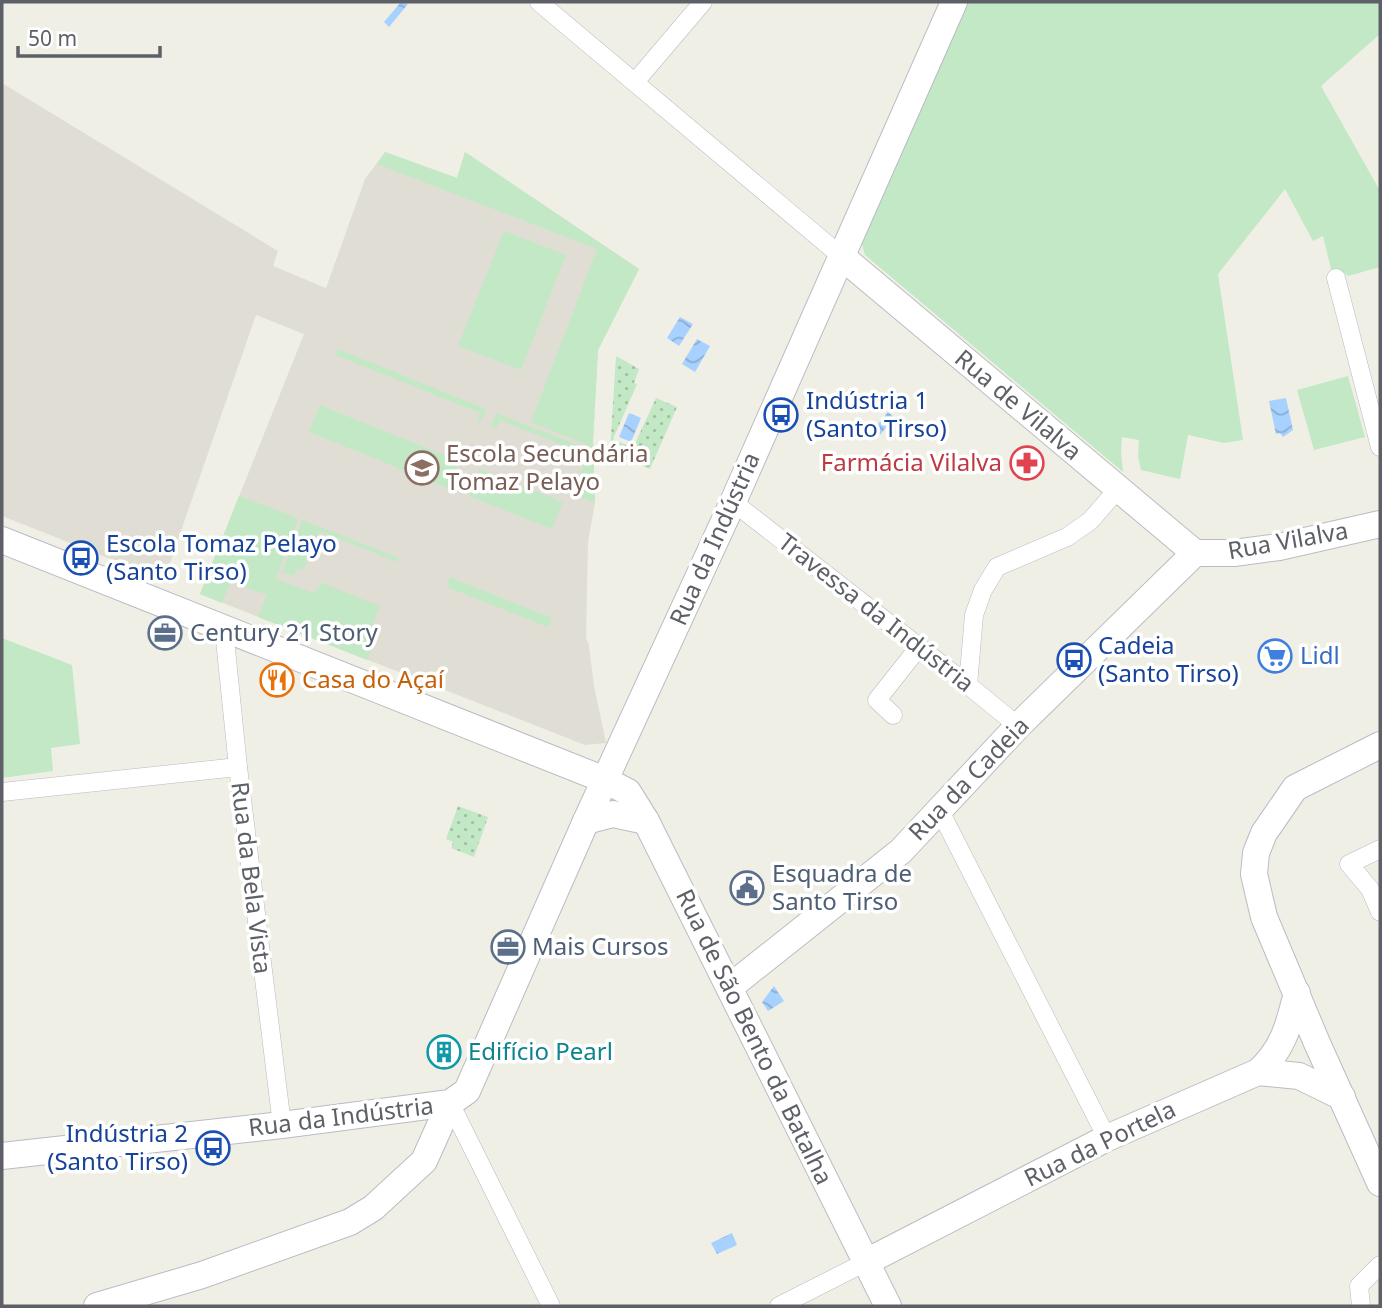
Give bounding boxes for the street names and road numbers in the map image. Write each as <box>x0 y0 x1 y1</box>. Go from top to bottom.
street label: Rua de Vilalva <box>949 341 1089 467</box>
street label: Rua da Indústria <box>661 447 767 630</box>
street label: Rua Vilalva <box>1225 513 1350 566</box>
street label: Travessa da Indústria <box>772 525 982 699</box>
street label: Rua da Cadeia <box>900 709 1036 847</box>
street label: Rua da Bela Vista <box>224 780 281 976</box>
street label: Rua de São Bento da Batalha <box>669 883 841 1190</box>
street label: Rua da Indústria <box>246 1088 435 1143</box>
street label: Rua da Portela <box>1018 1092 1181 1194</box>

